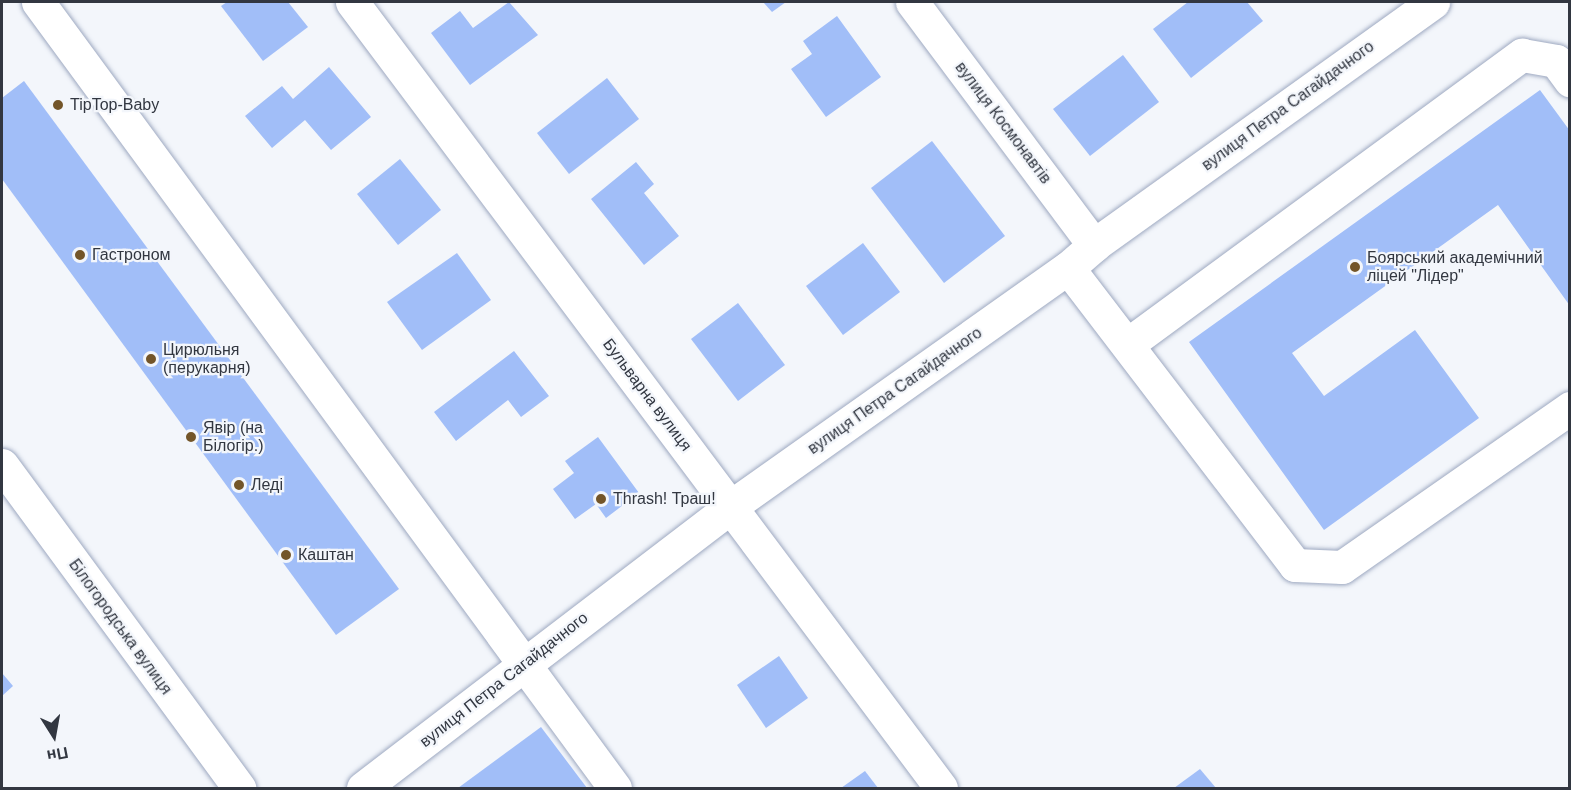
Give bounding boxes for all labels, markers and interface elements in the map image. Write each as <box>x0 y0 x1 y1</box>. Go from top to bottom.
street label: вулиця Петра Сагайдачного <box>1198 37 1378 175</box>
street label: вулиця Космонавтів <box>951 58 1055 188</box>
place label: TipTop-Baby <box>70 95 159 115</box>
marker: TipTop-Baby <box>51 98 65 112</box>
place label: Гастроном <box>92 245 171 265</box>
marker: Гастроном <box>73 248 87 262</box>
place label: Боярський академічний ліцей "Лідер" <box>1367 248 1543 286</box>
marker: Боярський академічний ліцей "Лідер" <box>1348 260 1362 274</box>
street label: вулиця Петра Сагайдачного <box>804 323 986 459</box>
street label: Бульварна вулиця <box>599 335 695 455</box>
place label: Цирюльня (перукарня) <box>163 340 251 378</box>
marker: Цирюльня (перукарня) <box>144 352 158 366</box>
place label: Явір (на Білогір.) <box>203 418 264 456</box>
marker: Явір (на Білогір.) <box>184 430 198 444</box>
place label: Леді <box>251 475 283 495</box>
marker: Леді <box>232 478 246 492</box>
place label: Thrash! Траш! <box>613 489 716 509</box>
marker: Thrash! Траш! <box>594 492 608 506</box>
place label: Каштан <box>298 545 354 565</box>
marker: Каштан <box>279 548 293 562</box>
street label: Білогородська вулиця <box>64 556 176 698</box>
street label: вулиця Петра Сагайдачного <box>416 608 592 752</box>
north arrow <box>24 706 84 766</box>
text: Пн <box>46 744 70 765</box>

